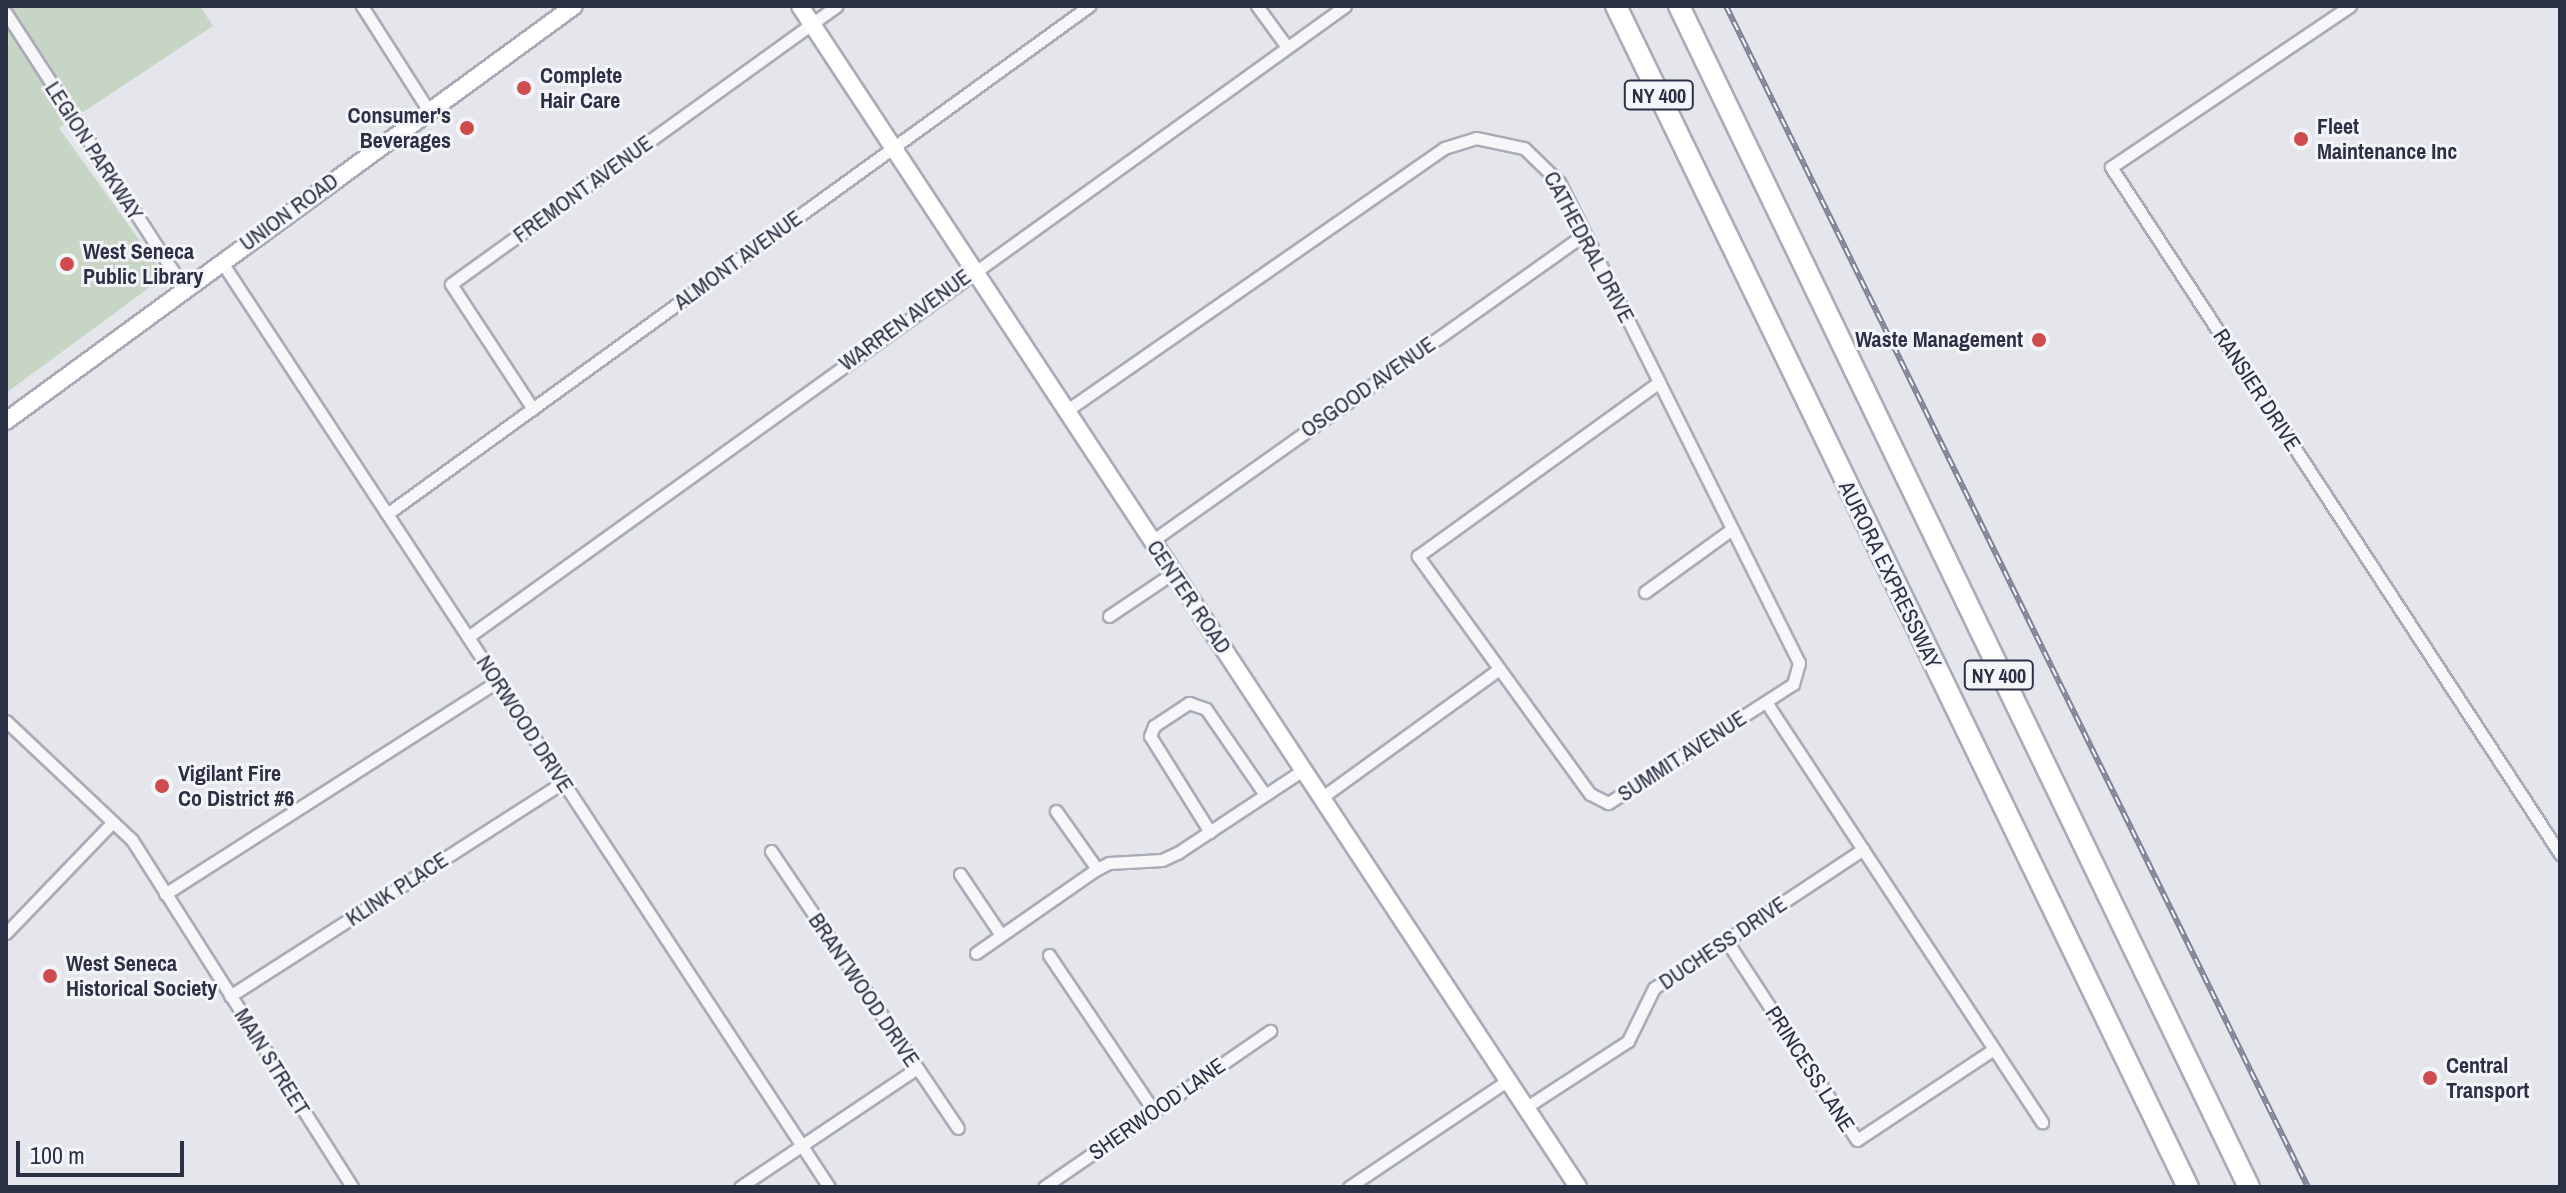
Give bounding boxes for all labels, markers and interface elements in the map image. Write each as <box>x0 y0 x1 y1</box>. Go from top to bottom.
place label: Complete Hair Care <box>540 62 622 114</box>
street label: LEGION PARKWAY <box>39 77 149 225</box>
marker: Complete Hair Care <box>515 79 533 97</box>
road number: NY 400 <box>1623 79 1695 111</box>
place label: Consumer's Beverages <box>347 102 451 154</box>
place label: Fleet Maintenance Inc <box>2317 113 2457 164</box>
marker: Consumer's Beverages <box>458 119 476 137</box>
street label: FREMONT AVENUE <box>508 129 658 249</box>
marker: Fleet Maintenance Inc <box>2292 130 2310 148</box>
street label: UNION ROAD <box>235 167 343 257</box>
street label: CATHEDRAL DRIVE <box>1538 167 1640 327</box>
street label: ALMONT AVENUE <box>668 204 808 316</box>
place label: West Seneca Public Library <box>83 238 203 290</box>
marker: West Seneca Public Library <box>58 255 76 273</box>
street label: WARREN AVENUE <box>834 263 976 377</box>
street label: RANSIER DRIVE <box>2208 324 2306 456</box>
place label: Waste Management <box>1855 327 2023 353</box>
street label: OSGOOD AVENUE <box>1295 331 1441 443</box>
marker: Waste Management <box>2030 331 2048 349</box>
street label: AURORA EXPRESSWAY <box>1833 476 1947 674</box>
street label: CENTER ROAD <box>1141 535 1237 659</box>
street label: NORWOOD DRIVE <box>471 651 579 797</box>
road number: NY 400 <box>1963 659 2035 691</box>
street label: SUMMIT AVENUE <box>1612 704 1752 808</box>
place label: Vigilant Fire Co District #6 <box>178 760 294 812</box>
marker: Vigilant Fire Co District #6 <box>153 777 171 795</box>
street label: KLINK PLACE <box>341 846 453 932</box>
street label: DUCHESS DRIVE <box>1654 891 1792 995</box>
street label: BRANTWOOD DRIVE <box>803 908 925 1072</box>
place label: West Seneca Historical Society <box>66 950 217 1002</box>
marker: West Seneca Historical Society <box>41 967 59 985</box>
street label: PRINCESS LANE <box>1760 1001 1860 1137</box>
street label: MAIN STREET <box>229 1004 315 1120</box>
street label: SHERWOOD LANE <box>1084 1052 1230 1166</box>
place label: Central Transport <box>2446 1052 2529 1104</box>
marker: Central Transport <box>2421 1069 2439 1087</box>
scale bar <box>20 1125 188 1175</box>
text: 100 m <box>30 1139 85 1171</box>

